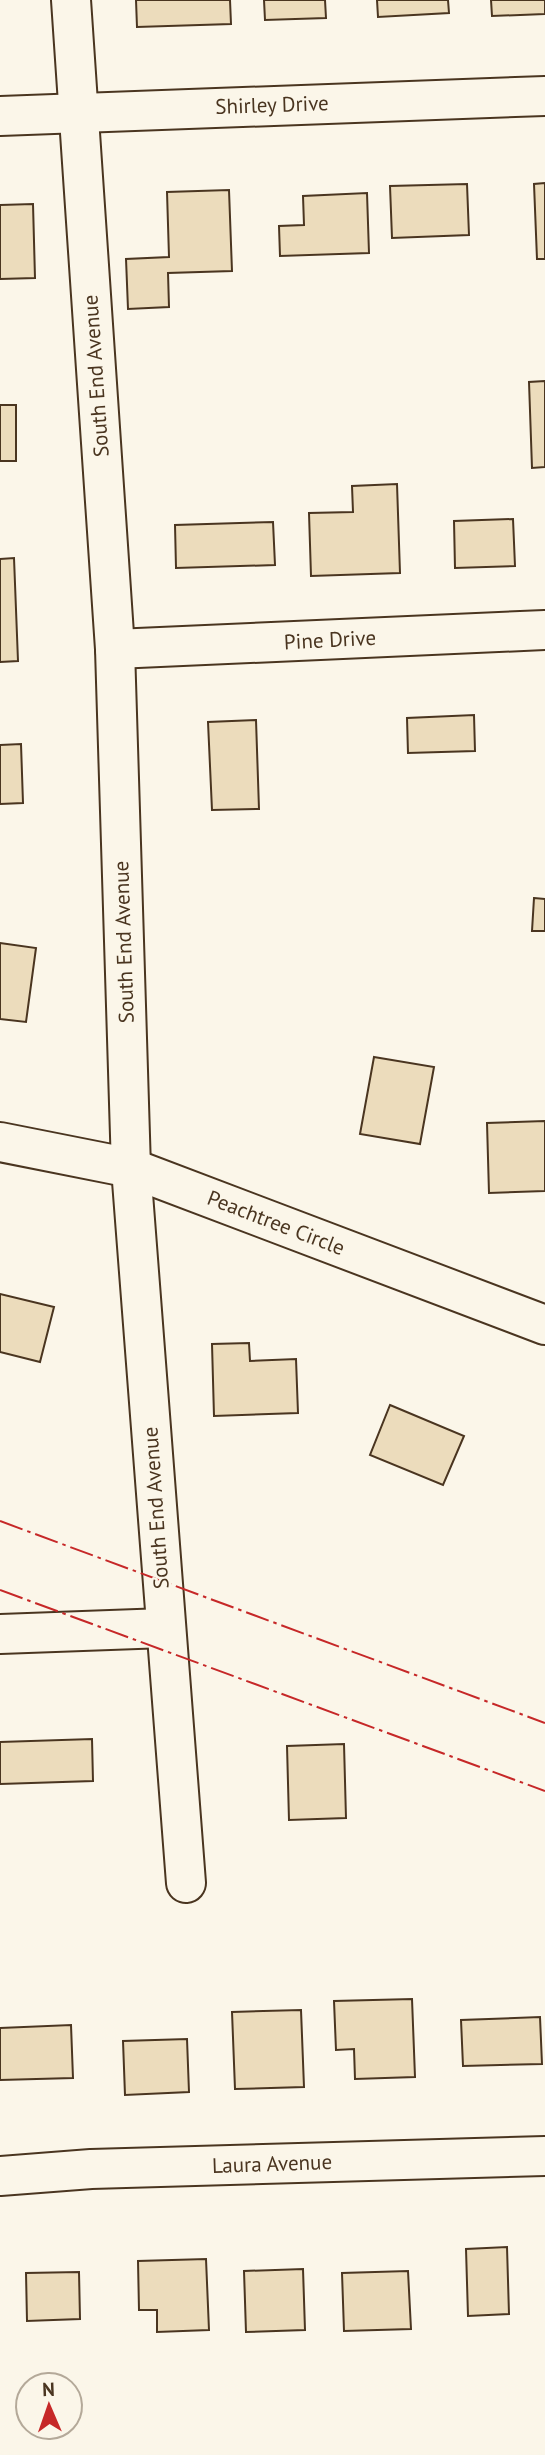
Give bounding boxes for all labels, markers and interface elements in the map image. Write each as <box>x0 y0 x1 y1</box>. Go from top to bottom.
street label: Shirley Drive <box>215 89 329 120</box>
street label: South End Avenue <box>76 294 115 458</box>
street label: Pine Drive <box>283 624 377 655</box>
street label: South End Avenue <box>107 860 140 1024</box>
street label: Peachtree Circle <box>204 1184 349 1261</box>
street label: South End Avenue <box>136 1426 175 1590</box>
street label: Laura Avenue <box>211 2148 333 2179</box>
north arrow <box>14 2371 84 2441</box>
text: N <box>42 2377 55 2401</box>

